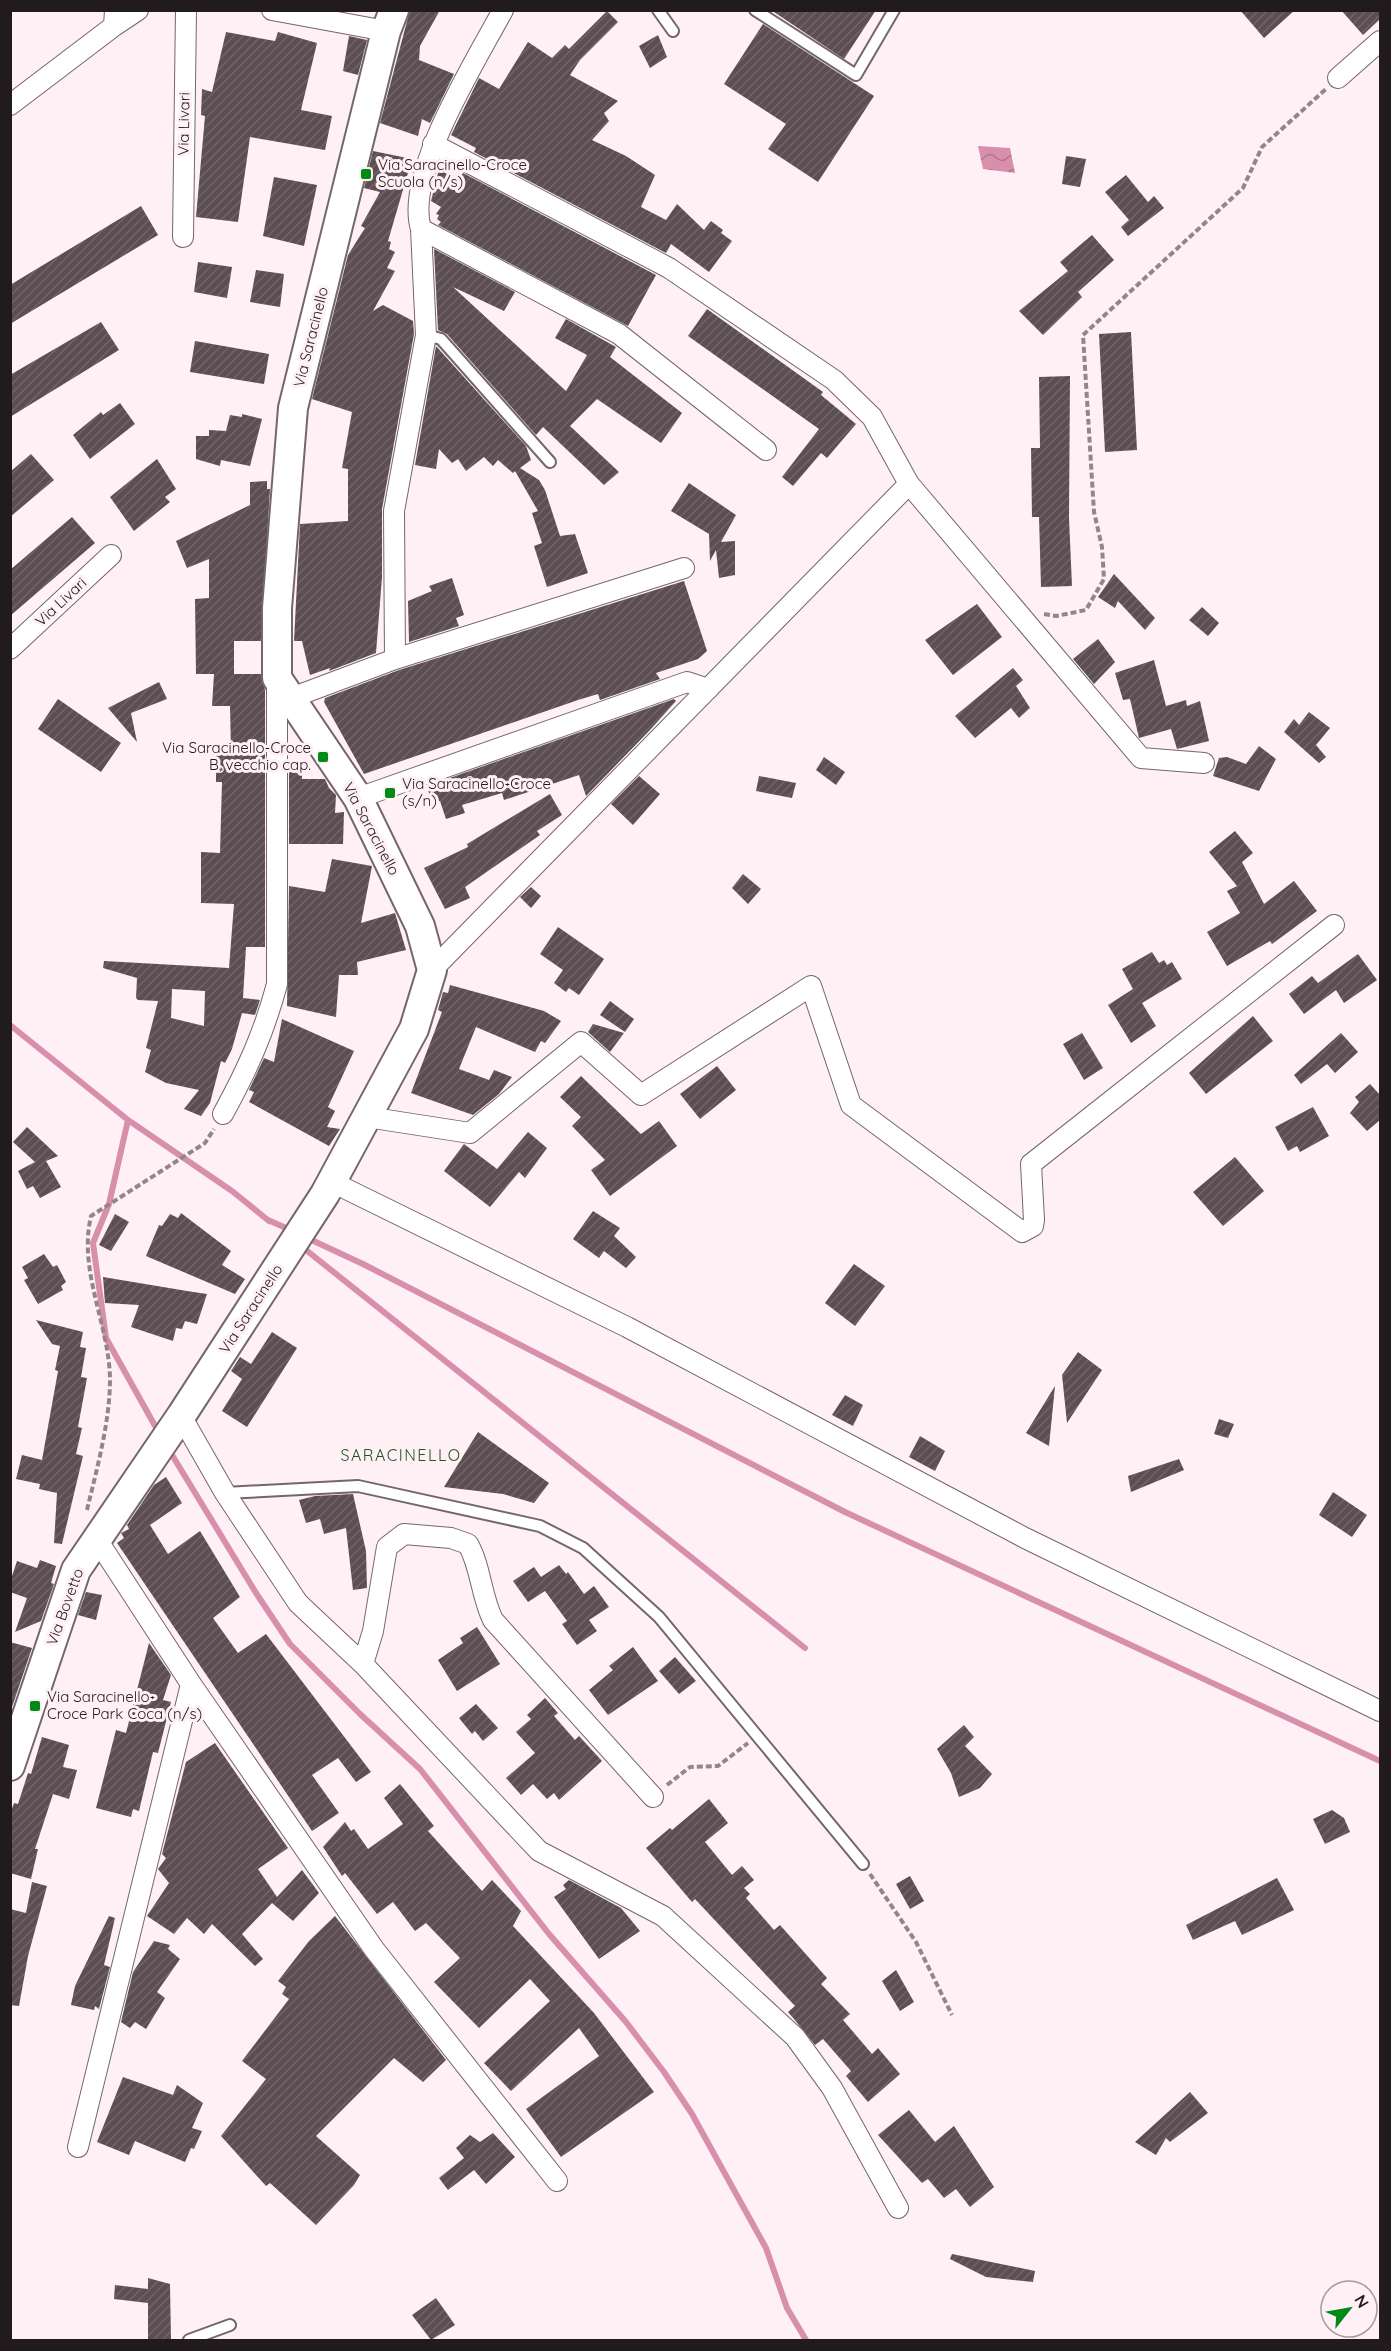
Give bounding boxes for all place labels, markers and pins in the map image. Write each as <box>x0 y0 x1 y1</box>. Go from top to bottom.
place label: Via Saracinello-Croce Scuola (n/s) <box>378 155 527 191</box>
marker: Via Saracinello-Croce Scuola (n/s) <box>359 167 373 181</box>
place label: Via Saracinello-Croce B. vecchio cap. <box>162 738 311 774</box>
marker: Via Saracinello-Croce B. vecchio cap. <box>316 750 330 764</box>
place label: Via Saracinello-Croce (s/n) <box>402 774 551 810</box>
marker: Via Saracinello-Croce (s/n) <box>383 786 397 800</box>
place label: Via Saracinello- Croce Park Coca (n/s) <box>47 1687 202 1723</box>
marker: Via Saracinello- Croce Park Coca (n/s) <box>28 1699 42 1713</box>

